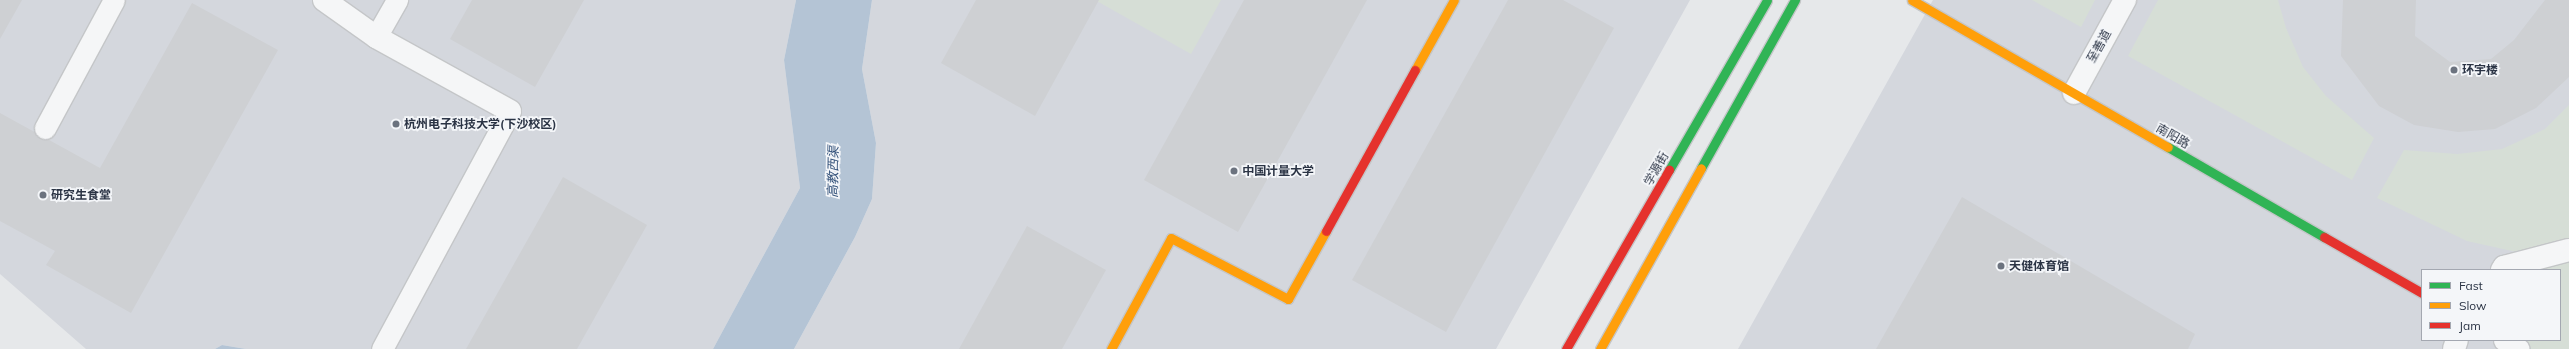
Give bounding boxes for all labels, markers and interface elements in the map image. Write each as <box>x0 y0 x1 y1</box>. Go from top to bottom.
street label: 至善道 <box>2084 27 2114 65</box>
place label: 环宇楼 <box>2462 63 2498 77</box>
marker: 环宇楼 <box>2449 65 2459 75</box>
place label: 杭州电子科技大学(下沙校区) <box>404 117 557 131</box>
marker: 杭州电子科技大学(下沙校区) <box>391 119 401 129</box>
street label: 南阳路 <box>2154 121 2192 151</box>
water label: 高教西渠 <box>825 146 841 198</box>
street label: 学源街 <box>1641 150 1671 188</box>
place label: 中国计量大学 <box>1242 164 1314 178</box>
marker: 中国计量大学 <box>1229 166 1239 176</box>
place label: 研究生食堂 <box>51 188 111 202</box>
marker: 研究生食堂 <box>38 190 48 200</box>
place label: 天健体育馆 <box>2009 259 2069 273</box>
marker: 天健体育馆 <box>1996 261 2006 271</box>
legend <box>2421 269 2561 341</box>
text: Fast <box>2459 278 2483 293</box>
text: Slow <box>2459 298 2487 313</box>
text: Jam <box>2459 318 2481 333</box>

